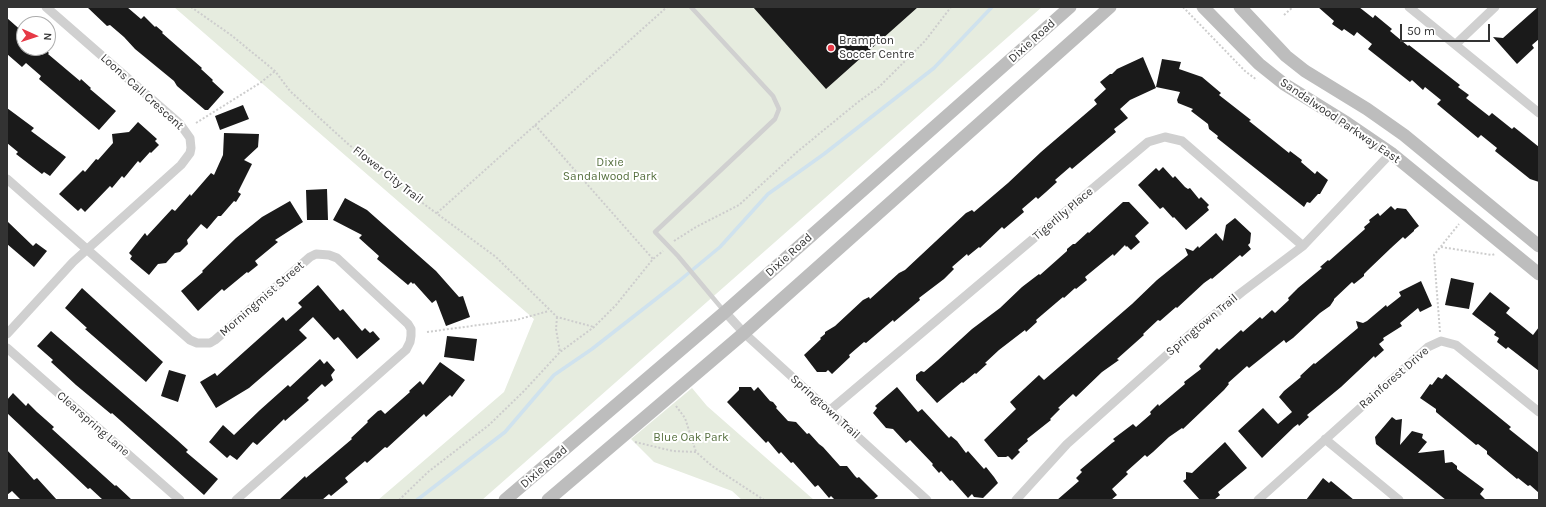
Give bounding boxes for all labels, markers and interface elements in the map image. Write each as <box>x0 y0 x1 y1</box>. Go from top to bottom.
north arrow <box>16 16 56 56</box>
street label: Dixie Road <box>1006 16 1058 66</box>
scale bar <box>1402 16 1492 42</box>
text: 50 m <box>1407 24 1435 38</box>
text: N <box>41 32 54 41</box>
place label: Brampton Soccer Centre <box>839 34 914 62</box>
marker: Brampton Soccer Centre <box>826 43 836 53</box>
street label: Loons Call Crescent <box>97 51 187 133</box>
street label: Sandalwood Parkway East <box>1277 75 1403 167</box>
street label: Flower City Trail <box>350 143 426 207</box>
park label: Dixie Sandalwood Park <box>563 156 657 184</box>
street label: Tigerlily Place <box>1030 185 1096 243</box>
street label: Dixie Road <box>763 230 815 280</box>
street label: Morningmist Street <box>217 258 307 340</box>
street label: Springtown Trail <box>1163 291 1241 359</box>
street label: Rainforest Drive <box>1356 344 1432 412</box>
street label: Springtown Trail <box>787 372 863 442</box>
street label: Clearspring Lane <box>54 389 132 459</box>
park label: Blue Oak Park <box>653 431 729 445</box>
street label: Dixie Road <box>517 443 571 491</box>

